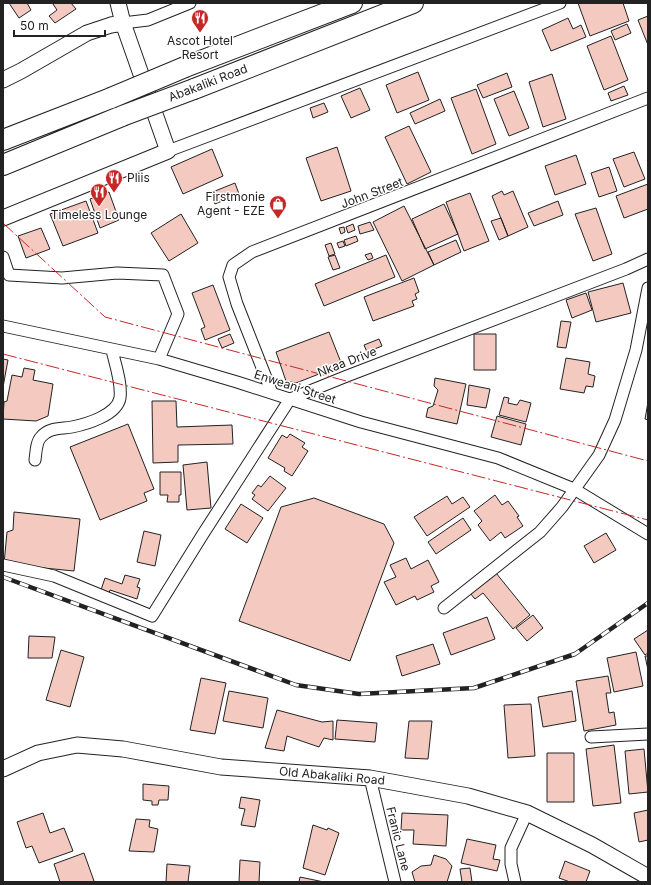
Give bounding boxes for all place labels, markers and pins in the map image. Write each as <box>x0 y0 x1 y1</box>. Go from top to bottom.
restaurant icon: Ascot Hotel Resort <box>190 8 210 33</box>
place label: Ascot Hotel Resort <box>167 33 233 62</box>
restaurant icon: Pliis <box>104 168 124 193</box>
place label: Pliis <box>127 170 150 185</box>
restaurant icon: Timeless Lounge <box>89 182 109 207</box>
place label: Firstmonie Agent - EZE <box>197 189 265 218</box>
shop icon: Firstmonie Agent - EZE <box>268 194 288 219</box>
place label: Timeless Lounge <box>51 207 147 222</box>

